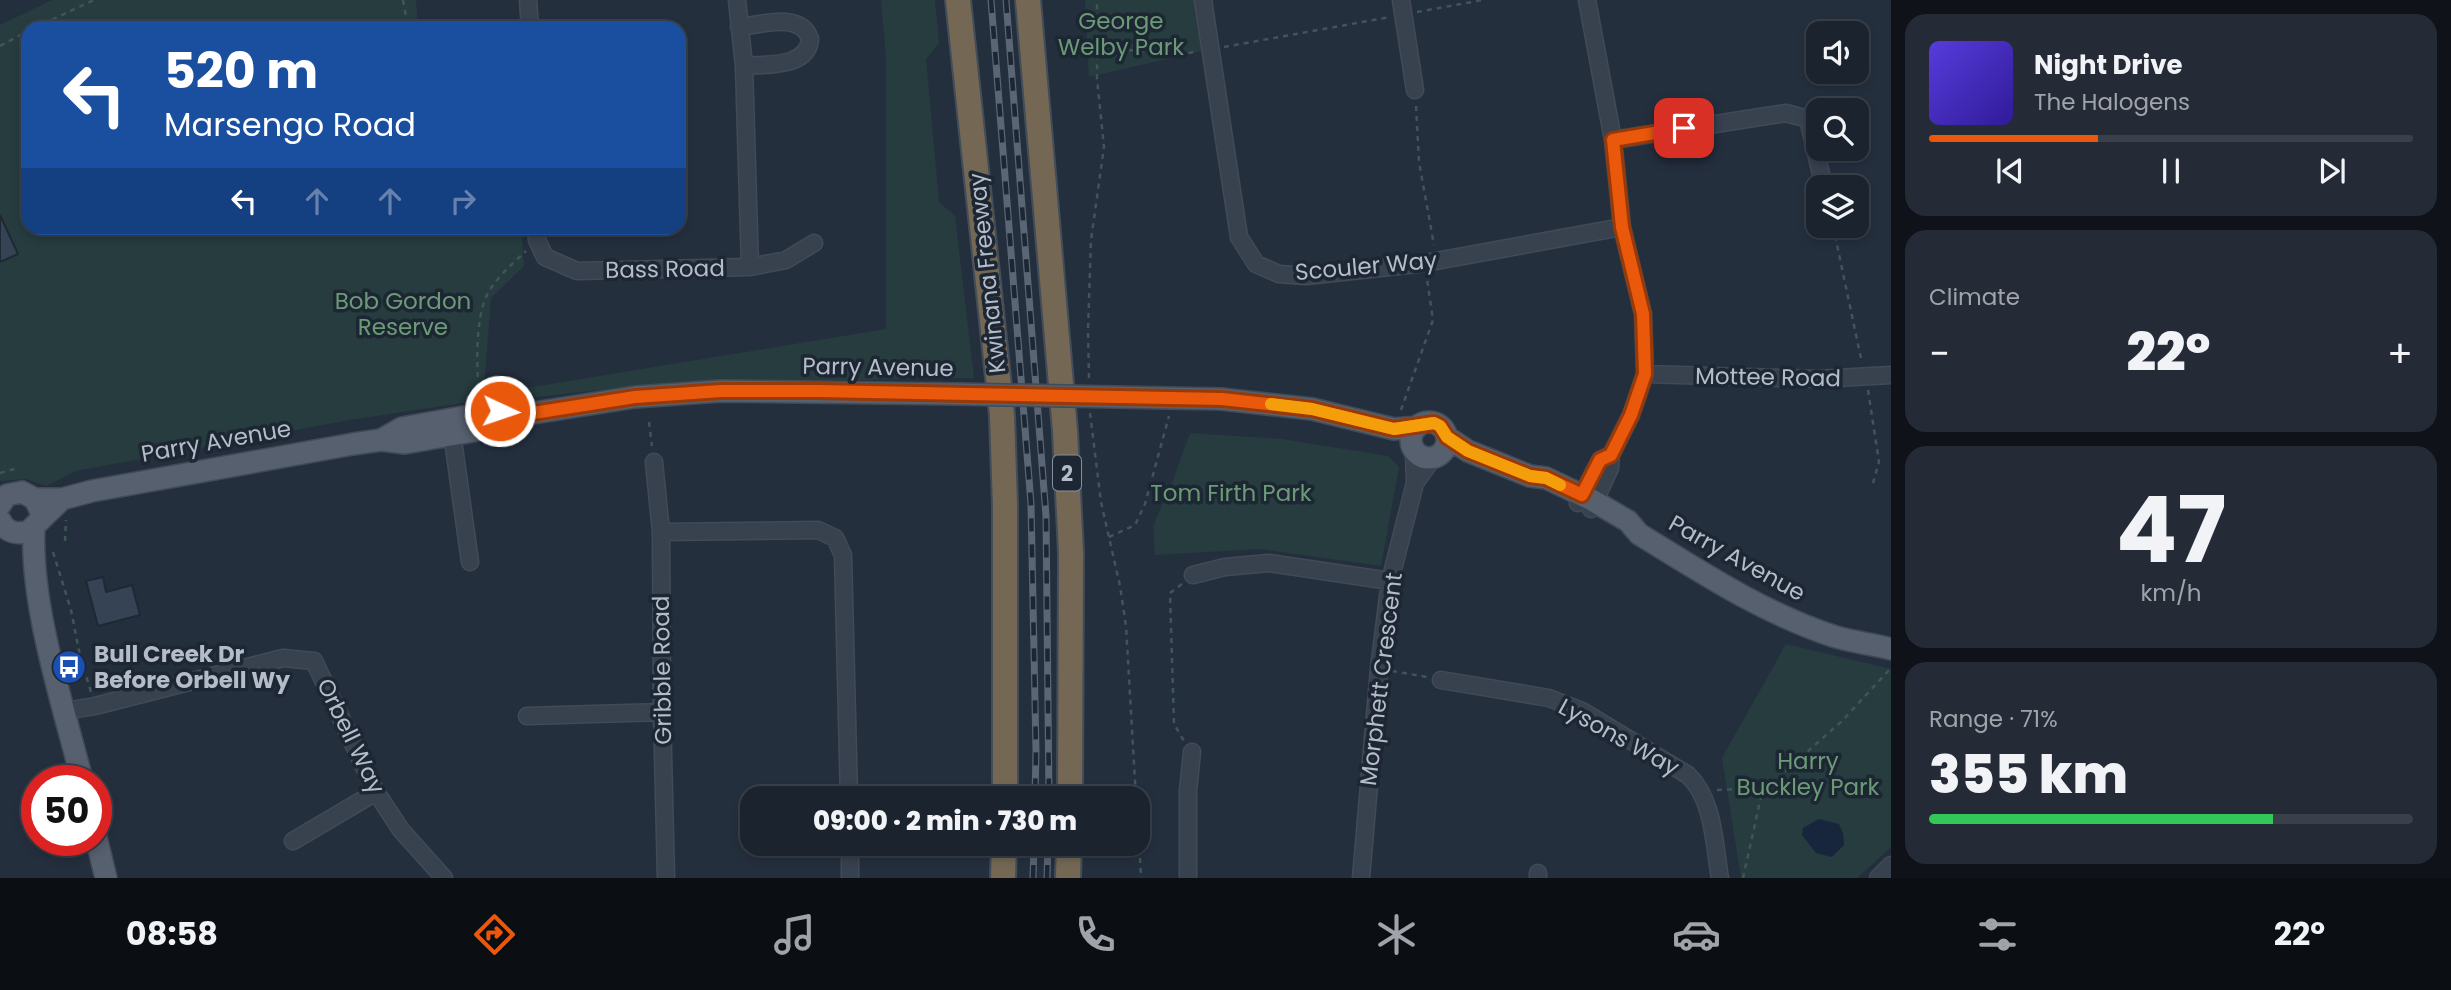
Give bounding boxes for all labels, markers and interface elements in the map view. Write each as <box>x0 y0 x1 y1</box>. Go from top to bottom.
park label: George Welby Park <box>1058 5 1184 63</box>
map controls <box>1806 21 1869 238</box>
button: sound <box>1806 21 1869 84</box>
text: 520 m <box>164 37 318 105</box>
text: Night Drive <box>2034 47 2182 83</box>
icon: left <box>49 49 140 140</box>
text: The Halogens <box>2034 86 2190 118</box>
pin <box>1654 98 1714 158</box>
button: search <box>1806 98 1869 161</box>
text: Marsengo Road <box>164 102 416 147</box>
icon: arrive <box>1665 109 1703 147</box>
icon: previous <box>1991 152 2029 190</box>
icon: pause <box>2152 152 2190 190</box>
icon: next <box>2313 152 2351 190</box>
street label: Kwinana Freeway <box>961 171 1013 375</box>
button: layers <box>1806 175 1869 238</box>
icon: left <box>225 182 263 220</box>
icon: ahead <box>298 182 336 220</box>
icon: ahead <box>371 182 409 220</box>
icon: right <box>444 182 482 220</box>
street label: Scouler Way <box>1294 244 1438 288</box>
street label: Bass Road <box>605 252 725 286</box>
text: Climate <box>1929 281 2020 313</box>
park label: Bob Gordon Reserve <box>335 285 471 343</box>
text: 22° <box>2126 316 2211 389</box>
text: − <box>1929 327 1950 380</box>
text: + <box>2387 327 2413 380</box>
street label: Parry Avenue <box>802 350 954 384</box>
street label: Mottee Road <box>1695 360 1841 394</box>
position arrow <box>463 374 537 448</box>
street label: Parry Avenue <box>139 412 293 470</box>
road number: 2 <box>1053 456 1081 490</box>
text: 47 <box>2116 466 2226 594</box>
park label: Tom Firth Park <box>1150 477 1312 509</box>
street label: Parry Avenue <box>1663 507 1811 609</box>
street label: Morphett Crescent <box>1352 571 1410 787</box>
text: km/h <box>2140 577 2202 609</box>
street label: Gribble Road <box>645 595 679 745</box>
place label: Bull Creek Dr Before Orbell Wy <box>94 638 290 696</box>
bus stop icon: Bull Creek Dr Before Orbell Wy <box>50 648 88 686</box>
street label: Orbell Way <box>309 673 393 799</box>
street label: Lysons Way <box>1553 691 1685 783</box>
text: Range · 71% <box>1929 703 2058 735</box>
text: 355 km <box>1929 738 2128 811</box>
park label: Harry Buckley Park <box>1737 745 1880 803</box>
speed limit sign: 50 <box>21 765 112 856</box>
text: 09:00 · 2 min · 730 m <box>813 803 1077 839</box>
icon: directions <box>470 910 519 959</box>
icon: music <box>770 910 819 959</box>
icon: phone <box>1071 910 1120 959</box>
icon: climate <box>1372 910 1421 959</box>
icon: car <box>1672 910 1721 959</box>
icon: filters <box>1973 910 2022 959</box>
text: 08:58 <box>126 911 218 956</box>
text: 22° <box>2274 911 2325 956</box>

